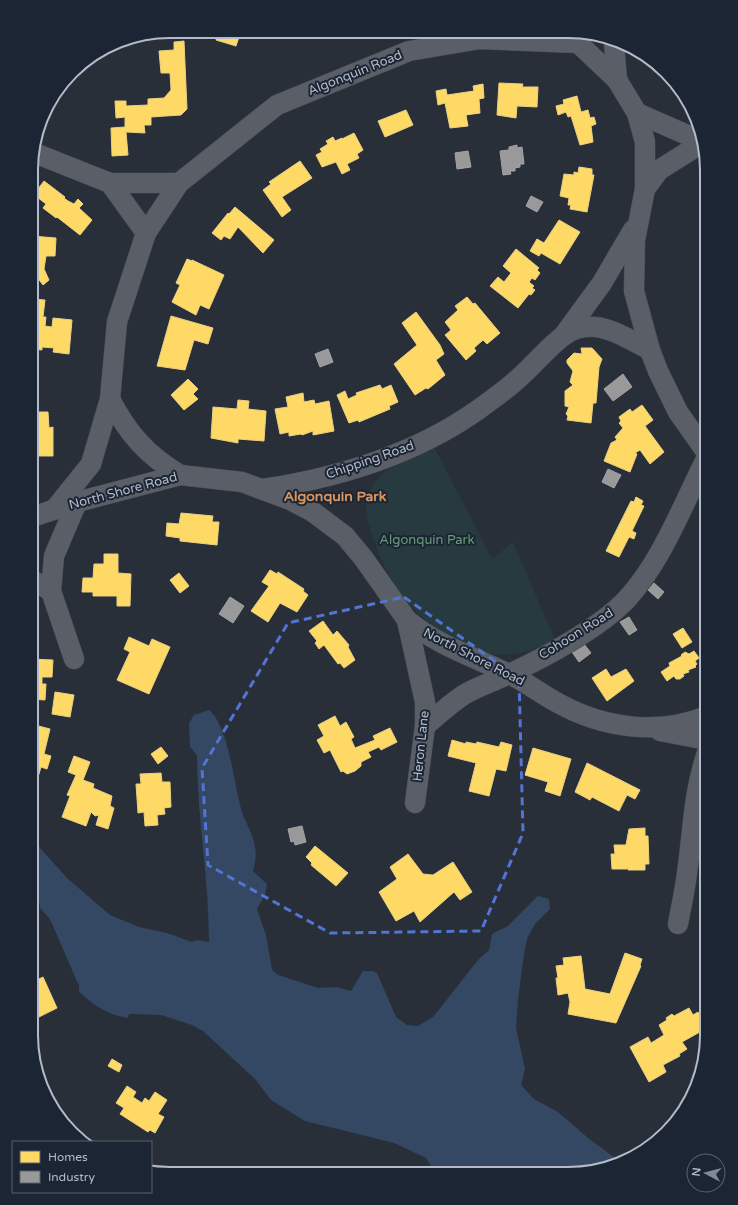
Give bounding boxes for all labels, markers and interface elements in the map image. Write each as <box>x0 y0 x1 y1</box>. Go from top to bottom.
street label: Algonquin Road <box>306 47 404 99</box>
street label: Chipping Road <box>324 437 416 483</box>
street label: North Shore Road <box>67 469 179 513</box>
district label: Algonquin Park <box>284 488 387 505</box>
park label: Algonquin Park <box>379 532 475 548</box>
street label: Cohoon Road <box>536 605 616 663</box>
street label: North Shore Road <box>421 625 527 689</box>
street label: Heron Lane <box>409 710 433 782</box>
legend <box>12 1141 152 1193</box>
text: Homes <box>48 1150 88 1164</box>
north arrow <box>686 1153 726 1193</box>
text: N <box>690 1167 704 1177</box>
text: Industry <box>48 1170 95 1184</box>

